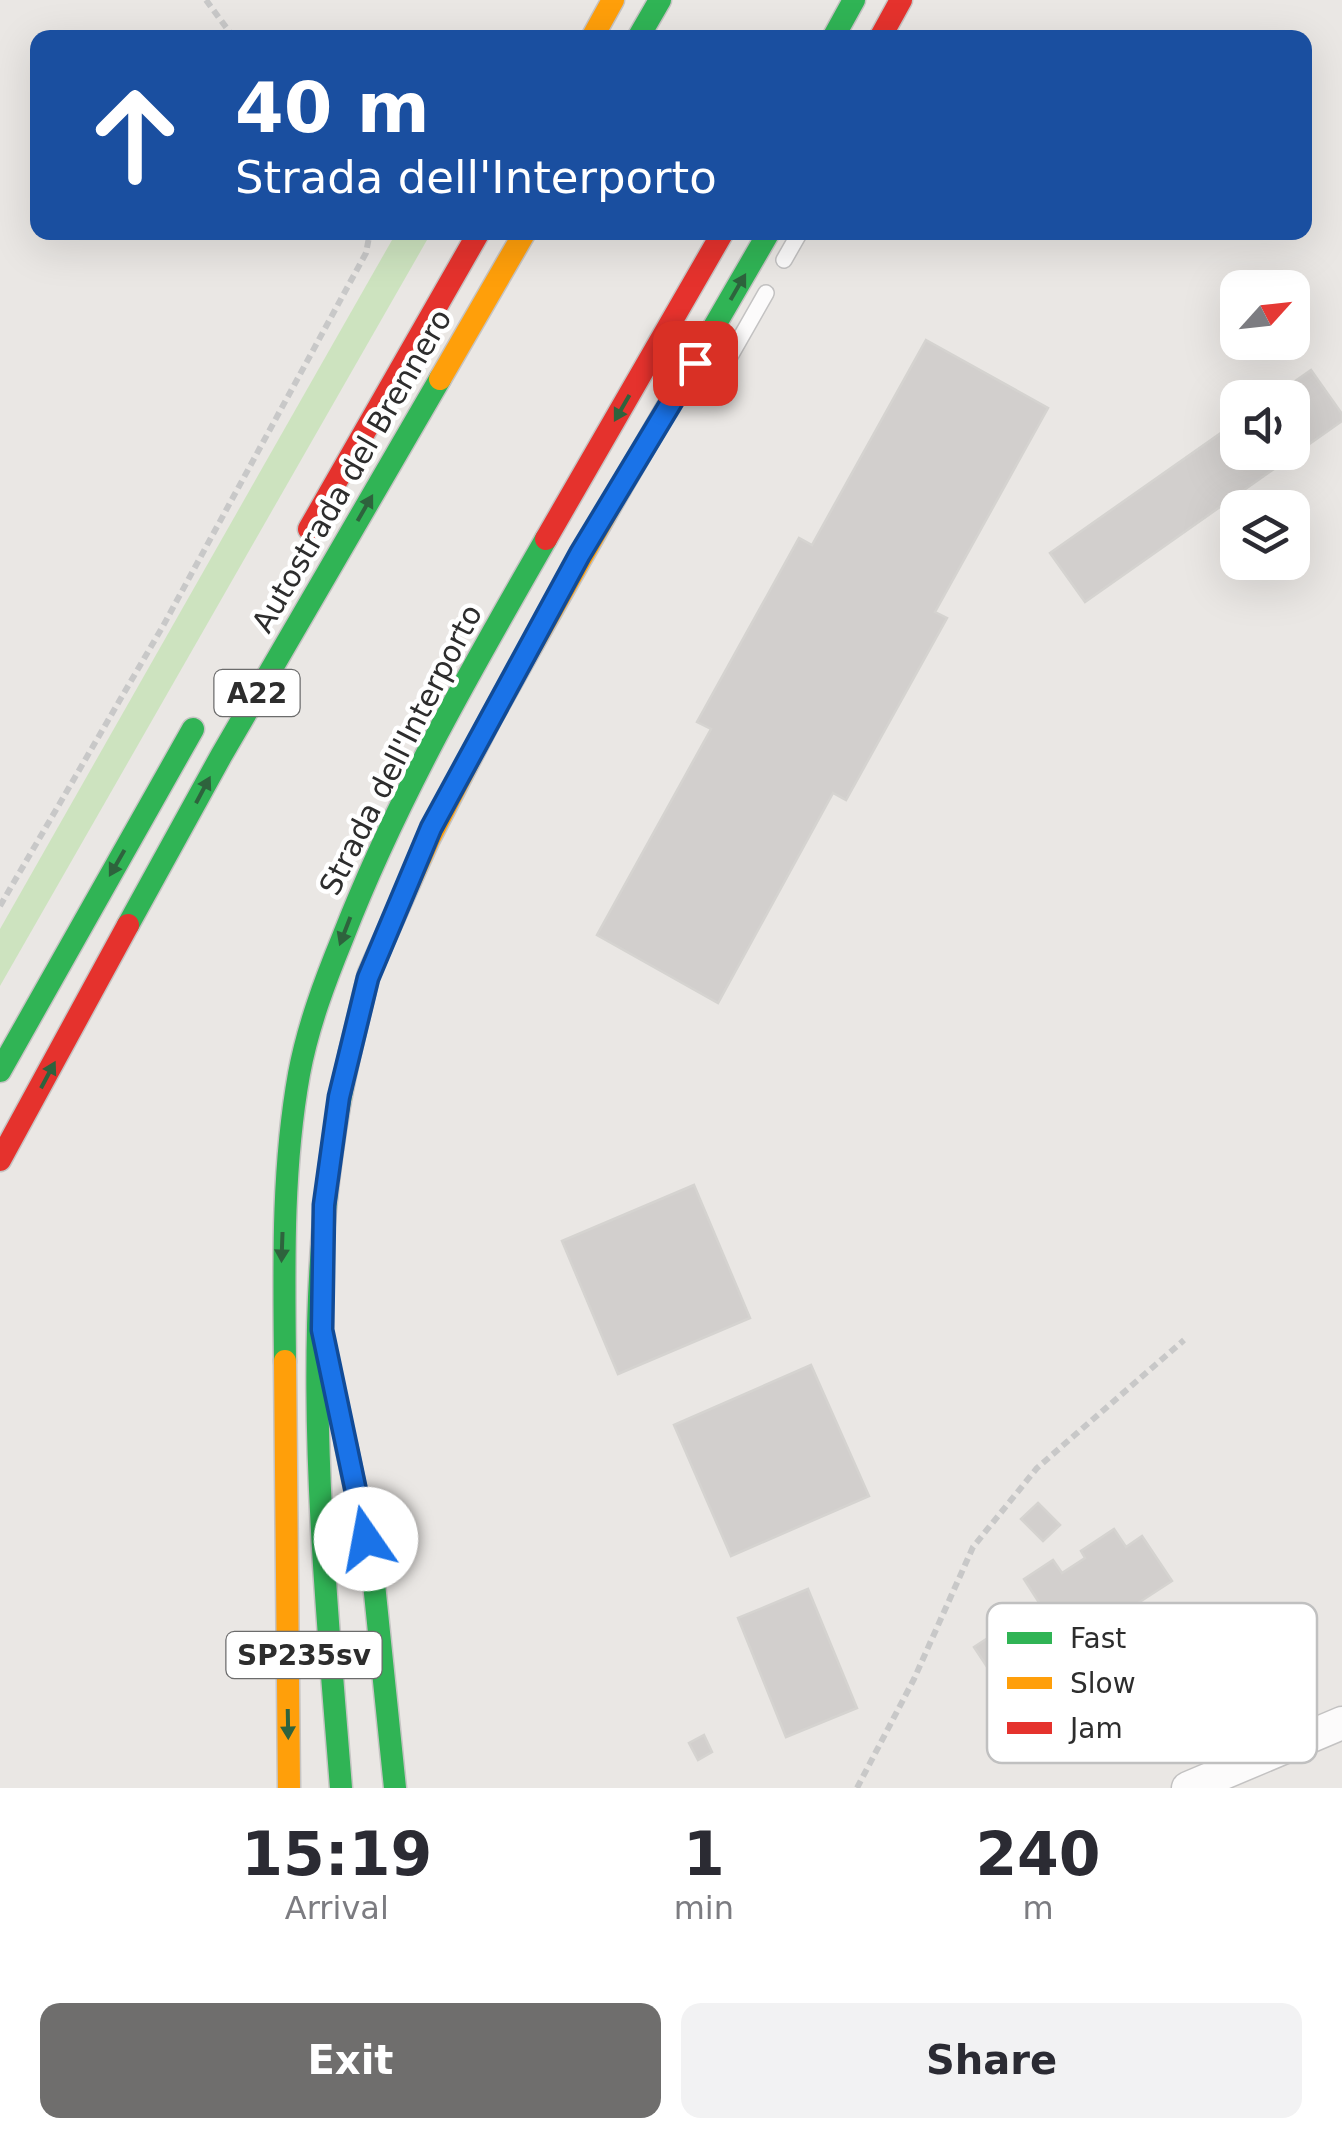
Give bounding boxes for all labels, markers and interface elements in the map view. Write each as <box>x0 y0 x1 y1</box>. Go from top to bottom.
text: 40 m <box>235 67 430 149</box>
icon: ahead <box>70 70 200 200</box>
text: Strada dell'Interporto <box>235 151 717 204</box>
north arrow <box>1220 270 1310 360</box>
map controls <box>1220 270 1310 580</box>
one-way arrow <box>729 273 747 301</box>
street label: Autostrada del Brennero <box>245 303 459 639</box>
pin <box>653 321 738 406</box>
icon: arrive <box>668 336 723 391</box>
button: sound <box>1220 380 1310 470</box>
one-way arrow <box>614 394 631 422</box>
button: layers <box>1220 490 1310 580</box>
one-way arrow <box>356 494 373 522</box>
street label: Strada dell'Interporto <box>312 599 489 901</box>
road number: A22 <box>214 670 300 716</box>
one-way arrow <box>194 775 211 804</box>
one-way arrow <box>109 849 126 878</box>
one-way arrow <box>337 916 352 946</box>
one-way arrow <box>39 1061 56 1090</box>
one-way arrow <box>273 1232 289 1264</box>
position arrow <box>314 1487 418 1591</box>
legend <box>987 1603 1317 1763</box>
text: Fast <box>1070 1622 1126 1655</box>
road number: SP235sv <box>226 1632 382 1678</box>
text: Slow <box>1070 1667 1136 1700</box>
one-way arrow <box>280 1709 296 1741</box>
text: Jam <box>1068 1712 1123 1745</box>
text: 15:19 <box>241 1819 432 1889</box>
text: 1 <box>683 1819 725 1889</box>
text: 240 <box>975 1819 1101 1889</box>
text: Arrival <box>285 1889 389 1927</box>
text: min <box>674 1889 734 1927</box>
text: m <box>1022 1889 1054 1927</box>
button: Exit <box>40 2003 661 2118</box>
button: Share <box>681 2003 1302 2118</box>

